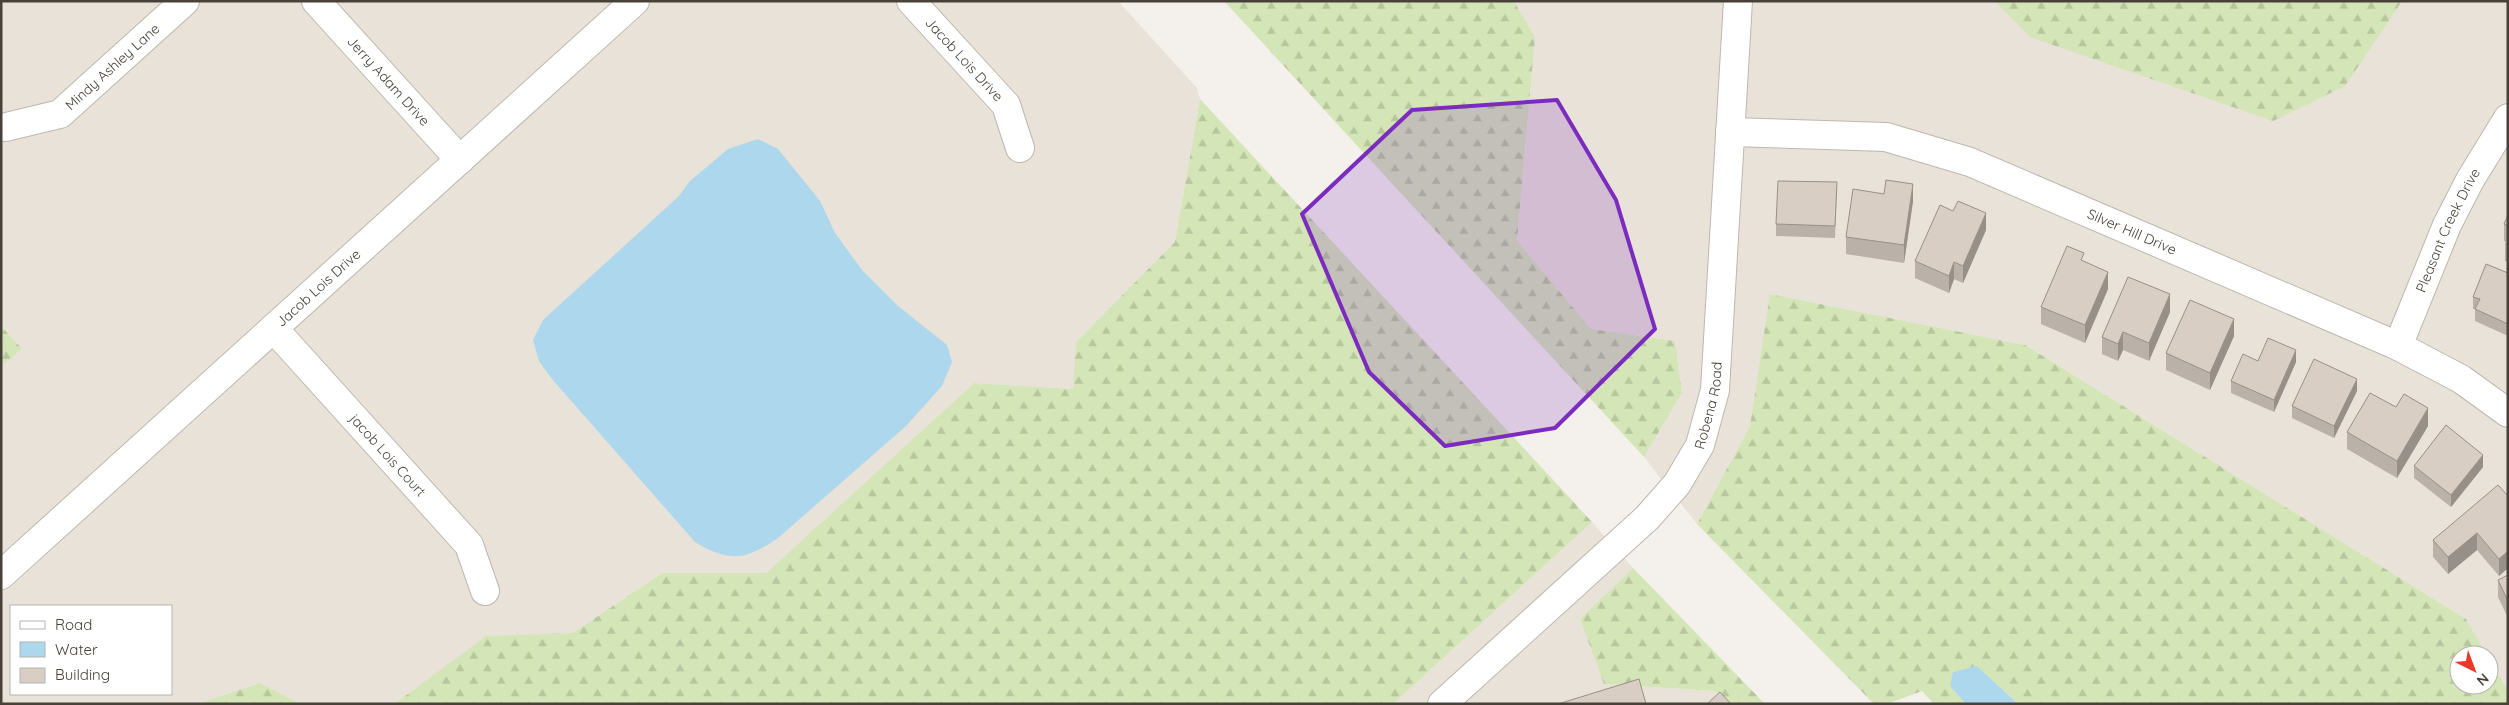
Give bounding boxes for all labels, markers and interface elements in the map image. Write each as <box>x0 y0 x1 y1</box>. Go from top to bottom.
street label: Jacob Lois Drive <box>921 14 1007 105</box>
street label: Mindy Ashley Lane <box>61 19 163 114</box>
street label: Jerry Adam Drive <box>343 32 434 130</box>
street label: Pleasant Creek Drive <box>2412 165 2484 295</box>
street label: Silver Hill Drive <box>2085 205 2179 259</box>
street label: Jacob Lois Drive <box>272 245 364 331</box>
street label: Robena Road <box>1690 361 1726 451</box>
street label: jacob Lois Court <box>345 409 430 501</box>
legend <box>10 605 172 695</box>
text: Road <box>55 615 92 634</box>
text: Water <box>55 640 98 659</box>
north arrow <box>2449 645 2499 695</box>
text: Building <box>55 665 110 684</box>
text: N <box>2473 670 2493 690</box>

